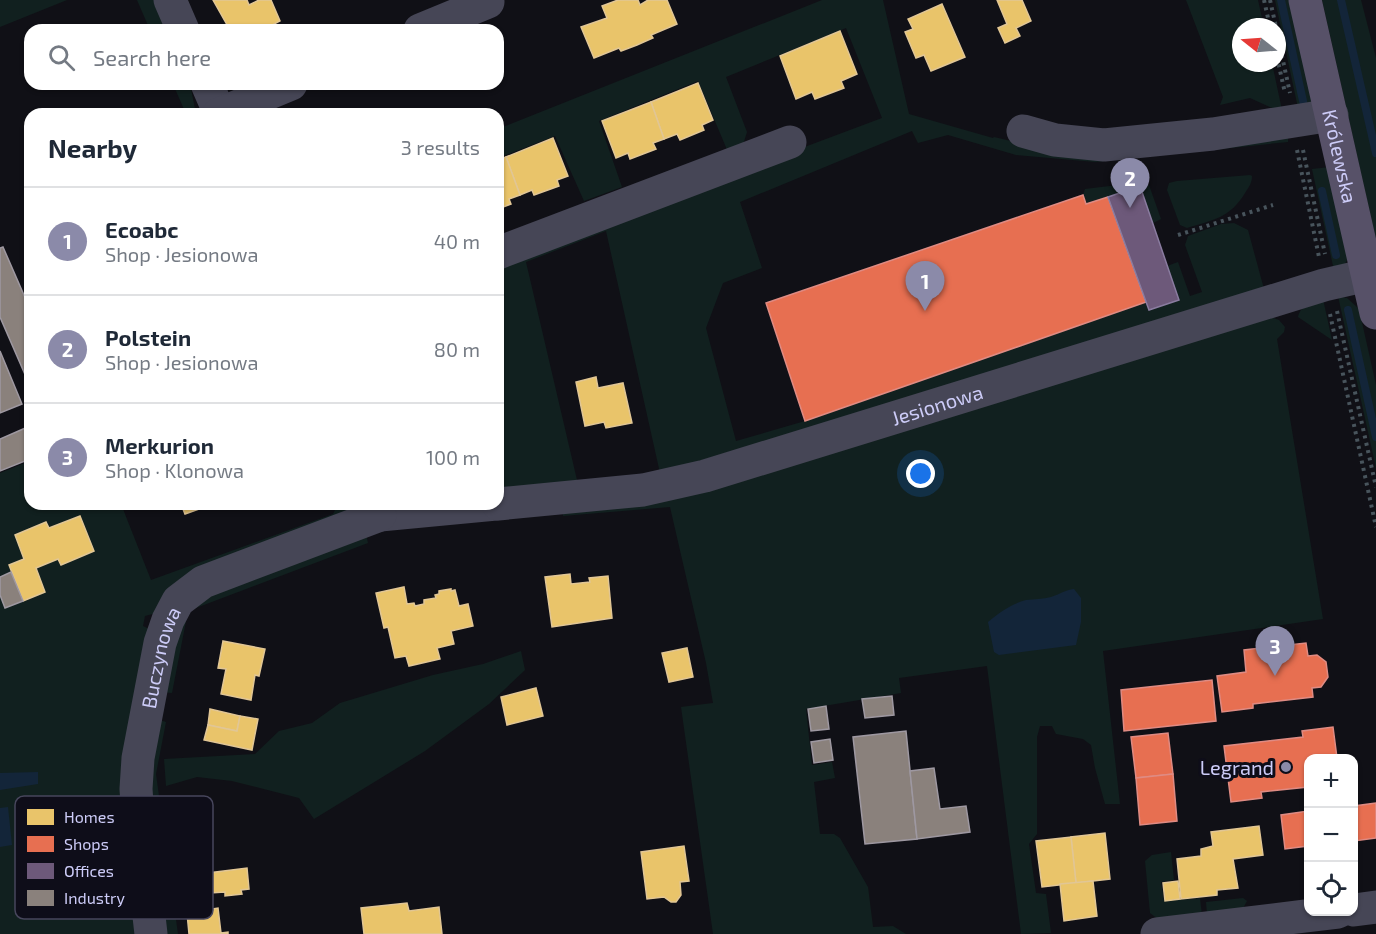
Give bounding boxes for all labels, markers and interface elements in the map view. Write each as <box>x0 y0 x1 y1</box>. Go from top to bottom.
north arrow <box>1232 18 1286 72</box>
search box <box>24 24 504 90</box>
icon: search <box>45 41 78 74</box>
text: Search here <box>93 44 211 70</box>
street label: Królewska <box>1318 107 1363 205</box>
text: Nearby <box>48 132 137 163</box>
text: 3 results <box>401 135 480 159</box>
pin: 2 <box>1110 158 1150 208</box>
text: Ecoabc <box>105 216 179 242</box>
text: 1 <box>63 229 72 253</box>
text: 40 m <box>434 229 480 253</box>
text: Shop · Jesionowa <box>105 242 258 266</box>
pin: 1 <box>906 262 944 311</box>
text: Polstein <box>105 324 191 350</box>
text: 2 <box>62 337 73 361</box>
text: 80 m <box>434 337 480 361</box>
text: Shop · Jesionowa <box>105 350 258 374</box>
street label: Jesionowa <box>888 379 986 430</box>
text: Merkurion <box>105 432 214 458</box>
text: 3 <box>62 445 73 469</box>
text: 100 m <box>426 445 480 469</box>
text: Shop · Klonowa <box>105 458 244 482</box>
your location <box>906 459 935 488</box>
street label: Buczynowa <box>136 602 185 710</box>
pin: 3 <box>1256 626 1294 676</box>
map controls <box>1304 754 1358 916</box>
button: + <box>1304 754 1358 808</box>
place label: Legrand <box>1200 755 1274 779</box>
marker: Legrand <box>1279 760 1293 774</box>
legend <box>15 796 213 919</box>
text: Homes <box>64 807 115 826</box>
button: − <box>1304 808 1358 862</box>
text: Shops <box>64 834 109 853</box>
text: Offices <box>64 861 114 880</box>
button: locate <box>1304 862 1358 916</box>
text: Industry <box>64 888 125 907</box>

